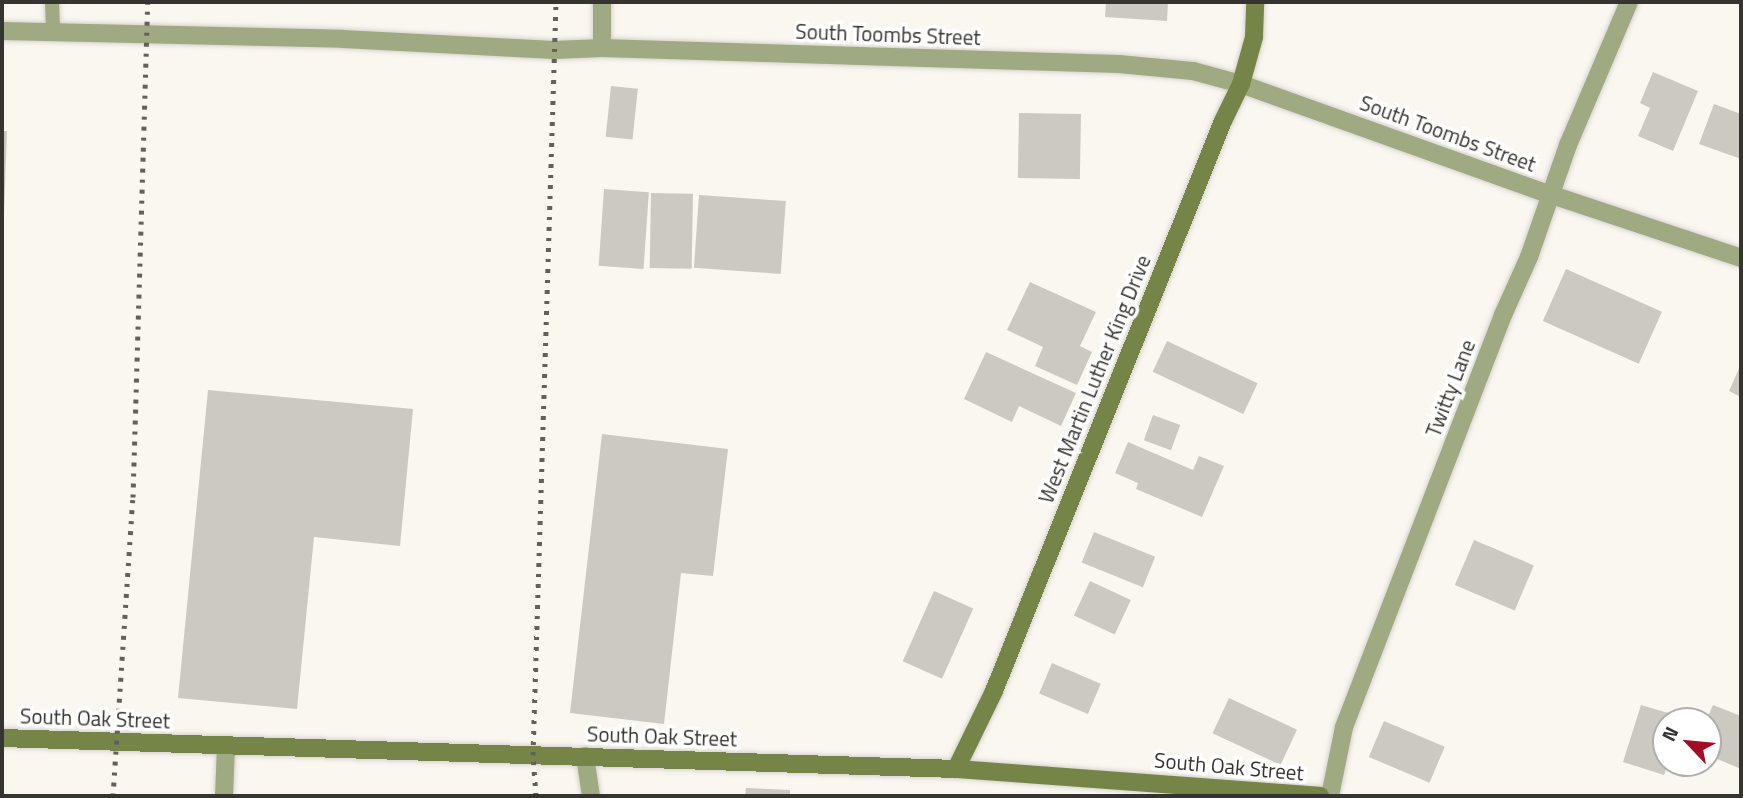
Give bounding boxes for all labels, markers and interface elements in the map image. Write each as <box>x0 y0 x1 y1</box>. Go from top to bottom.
street label: South Toombs Street <box>795 18 981 50</box>
street label: South Toombs Street <box>1357 89 1539 177</box>
street label: West Martin Luther King Drive <box>1033 251 1155 507</box>
street label: Twitty Lane <box>1420 336 1480 440</box>
street label: South Oak Street <box>20 703 170 733</box>
north arrow <box>1652 707 1722 777</box>
street label: South Oak Street <box>587 721 737 751</box>
text: N <box>1654 721 1685 746</box>
street label: South Oak Street <box>1153 747 1305 785</box>

